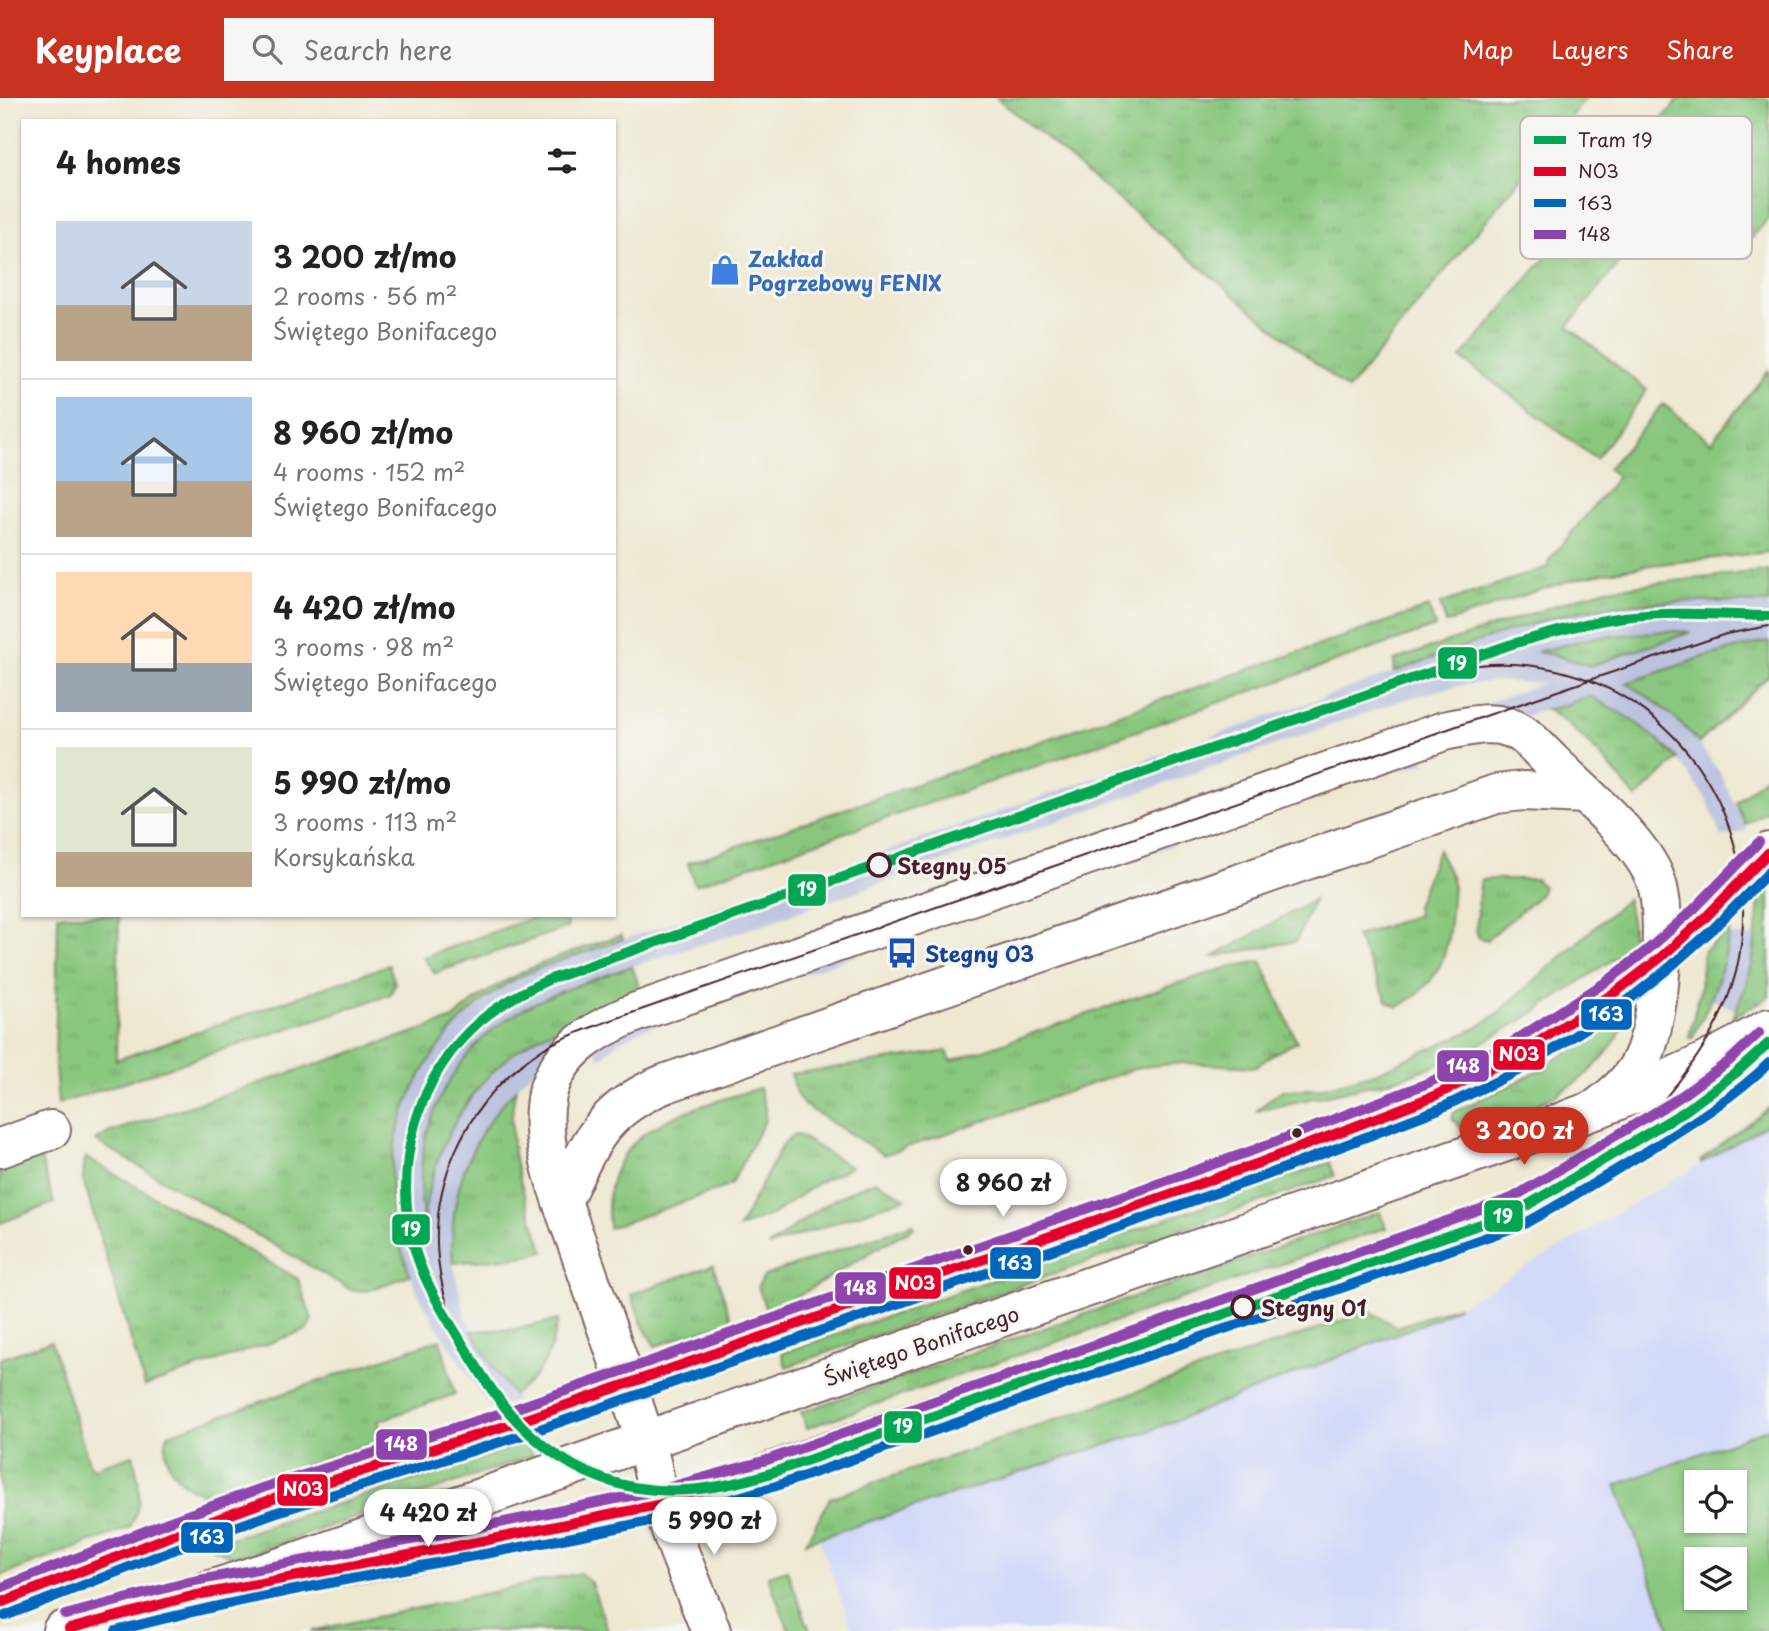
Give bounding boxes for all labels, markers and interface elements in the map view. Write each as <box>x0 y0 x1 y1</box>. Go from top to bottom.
search box <box>224 18 714 81</box>
text: Keyplace <box>35 24 182 74</box>
icon: search <box>248 30 286 68</box>
text: Search here <box>304 30 452 69</box>
text: Map <box>1462 31 1513 67</box>
text: Layers <box>1551 31 1628 67</box>
text: Share <box>1666 31 1734 67</box>
legend <box>1520 116 1752 259</box>
text: Tram 19 <box>1578 125 1652 153</box>
text: 4 homes <box>56 139 181 184</box>
icon: filters <box>543 142 581 180</box>
text: N03 <box>1578 156 1619 184</box>
text: 163 <box>1578 188 1613 216</box>
text: 148 <box>1578 219 1611 247</box>
text: 3 200 zł/mo <box>273 233 456 278</box>
place label: Zakład Pogrzebowy FENIX <box>748 242 941 298</box>
icon: home <box>112 249 196 333</box>
shop icon: Zakład Pogrzebowy FENIX <box>708 253 742 287</box>
text: 2 rooms · 56 m² <box>273 278 458 313</box>
text: Świętego Bonifacego <box>273 313 497 348</box>
text: 8 960 zł/mo <box>273 409 453 454</box>
icon: home <box>112 425 196 509</box>
text: 4 rooms · 152 m² <box>273 454 466 489</box>
text: Świętego Bonifacego <box>273 489 497 524</box>
text: 4 420 zł/mo <box>273 584 456 629</box>
icon: home <box>112 600 196 684</box>
text: 3 rooms · 98 m² <box>273 629 454 664</box>
line badge: 19 <box>1437 646 1478 680</box>
text: 19 <box>1447 648 1467 676</box>
text: Świętego Bonifacego <box>273 664 497 699</box>
text: 5 990 zł/mo <box>273 759 451 804</box>
icon: home <box>112 775 196 859</box>
text: 3 rooms · 113 m² <box>273 804 457 839</box>
text: Korsykańska <box>273 839 415 874</box>
place label: Stegny 05 <box>897 849 1007 881</box>
marker: Stegny 05 <box>867 853 891 877</box>
line badge: 19 <box>787 873 827 907</box>
text: 19 <box>797 874 817 902</box>
bus stop icon: Stegny 03 <box>885 936 919 970</box>
place label: Stegny 03 <box>925 937 1034 969</box>
line badge: 163 <box>1580 998 1633 1031</box>
text: 163 <box>1588 999 1624 1027</box>
line badge: N03 <box>1492 1038 1546 1071</box>
text: N03 <box>1498 1039 1540 1067</box>
line badge: 148 <box>1436 1049 1490 1083</box>
text: 148 <box>1446 1051 1480 1079</box>
pin: 3 200 zł <box>1452 1108 1596 1167</box>
text: 3 200 zł <box>1476 1112 1572 1147</box>
unlabelled marker <box>1290 1126 1304 1140</box>
pin: 8 960 zł <box>931 1160 1075 1219</box>
text: 8 960 zł <box>956 1164 1050 1199</box>
line badge: 19 <box>1483 1199 1524 1233</box>
text: 19 <box>1493 1201 1513 1229</box>
line badge: 19 <box>391 1213 431 1246</box>
text: 19 <box>401 1214 421 1242</box>
unlabelled marker <box>961 1243 975 1257</box>
line badge: 163 <box>989 1246 1042 1280</box>
text: 163 <box>997 1248 1033 1276</box>
line badge: N03 <box>888 1266 942 1300</box>
text: N03 <box>894 1268 936 1296</box>
line badge: 148 <box>834 1271 887 1305</box>
text: 148 <box>843 1273 877 1301</box>
place label: Stegny 01 <box>1261 1291 1366 1323</box>
marker: Stegny 01 <box>1231 1295 1255 1319</box>
street label: Świętego Bonifacego <box>819 1297 1023 1393</box>
line badge: 19 <box>883 1410 923 1444</box>
text: 19 <box>893 1411 913 1439</box>
line badge: 148 <box>375 1428 428 1461</box>
text: 148 <box>384 1429 418 1457</box>
map controls <box>1684 1470 1747 1610</box>
button: locate <box>1684 1470 1747 1533</box>
line badge: N03 <box>276 1473 329 1507</box>
text: N03 <box>282 1474 324 1502</box>
pin: 4 420 zł <box>356 1490 500 1549</box>
text: 4 420 zł <box>380 1494 476 1529</box>
pin: 5 990 zł <box>642 1498 786 1557</box>
text: 5 990 zł <box>668 1502 760 1537</box>
line badge: 163 <box>180 1521 234 1554</box>
text: 163 <box>189 1522 225 1550</box>
button: layers <box>1684 1547 1747 1610</box>

